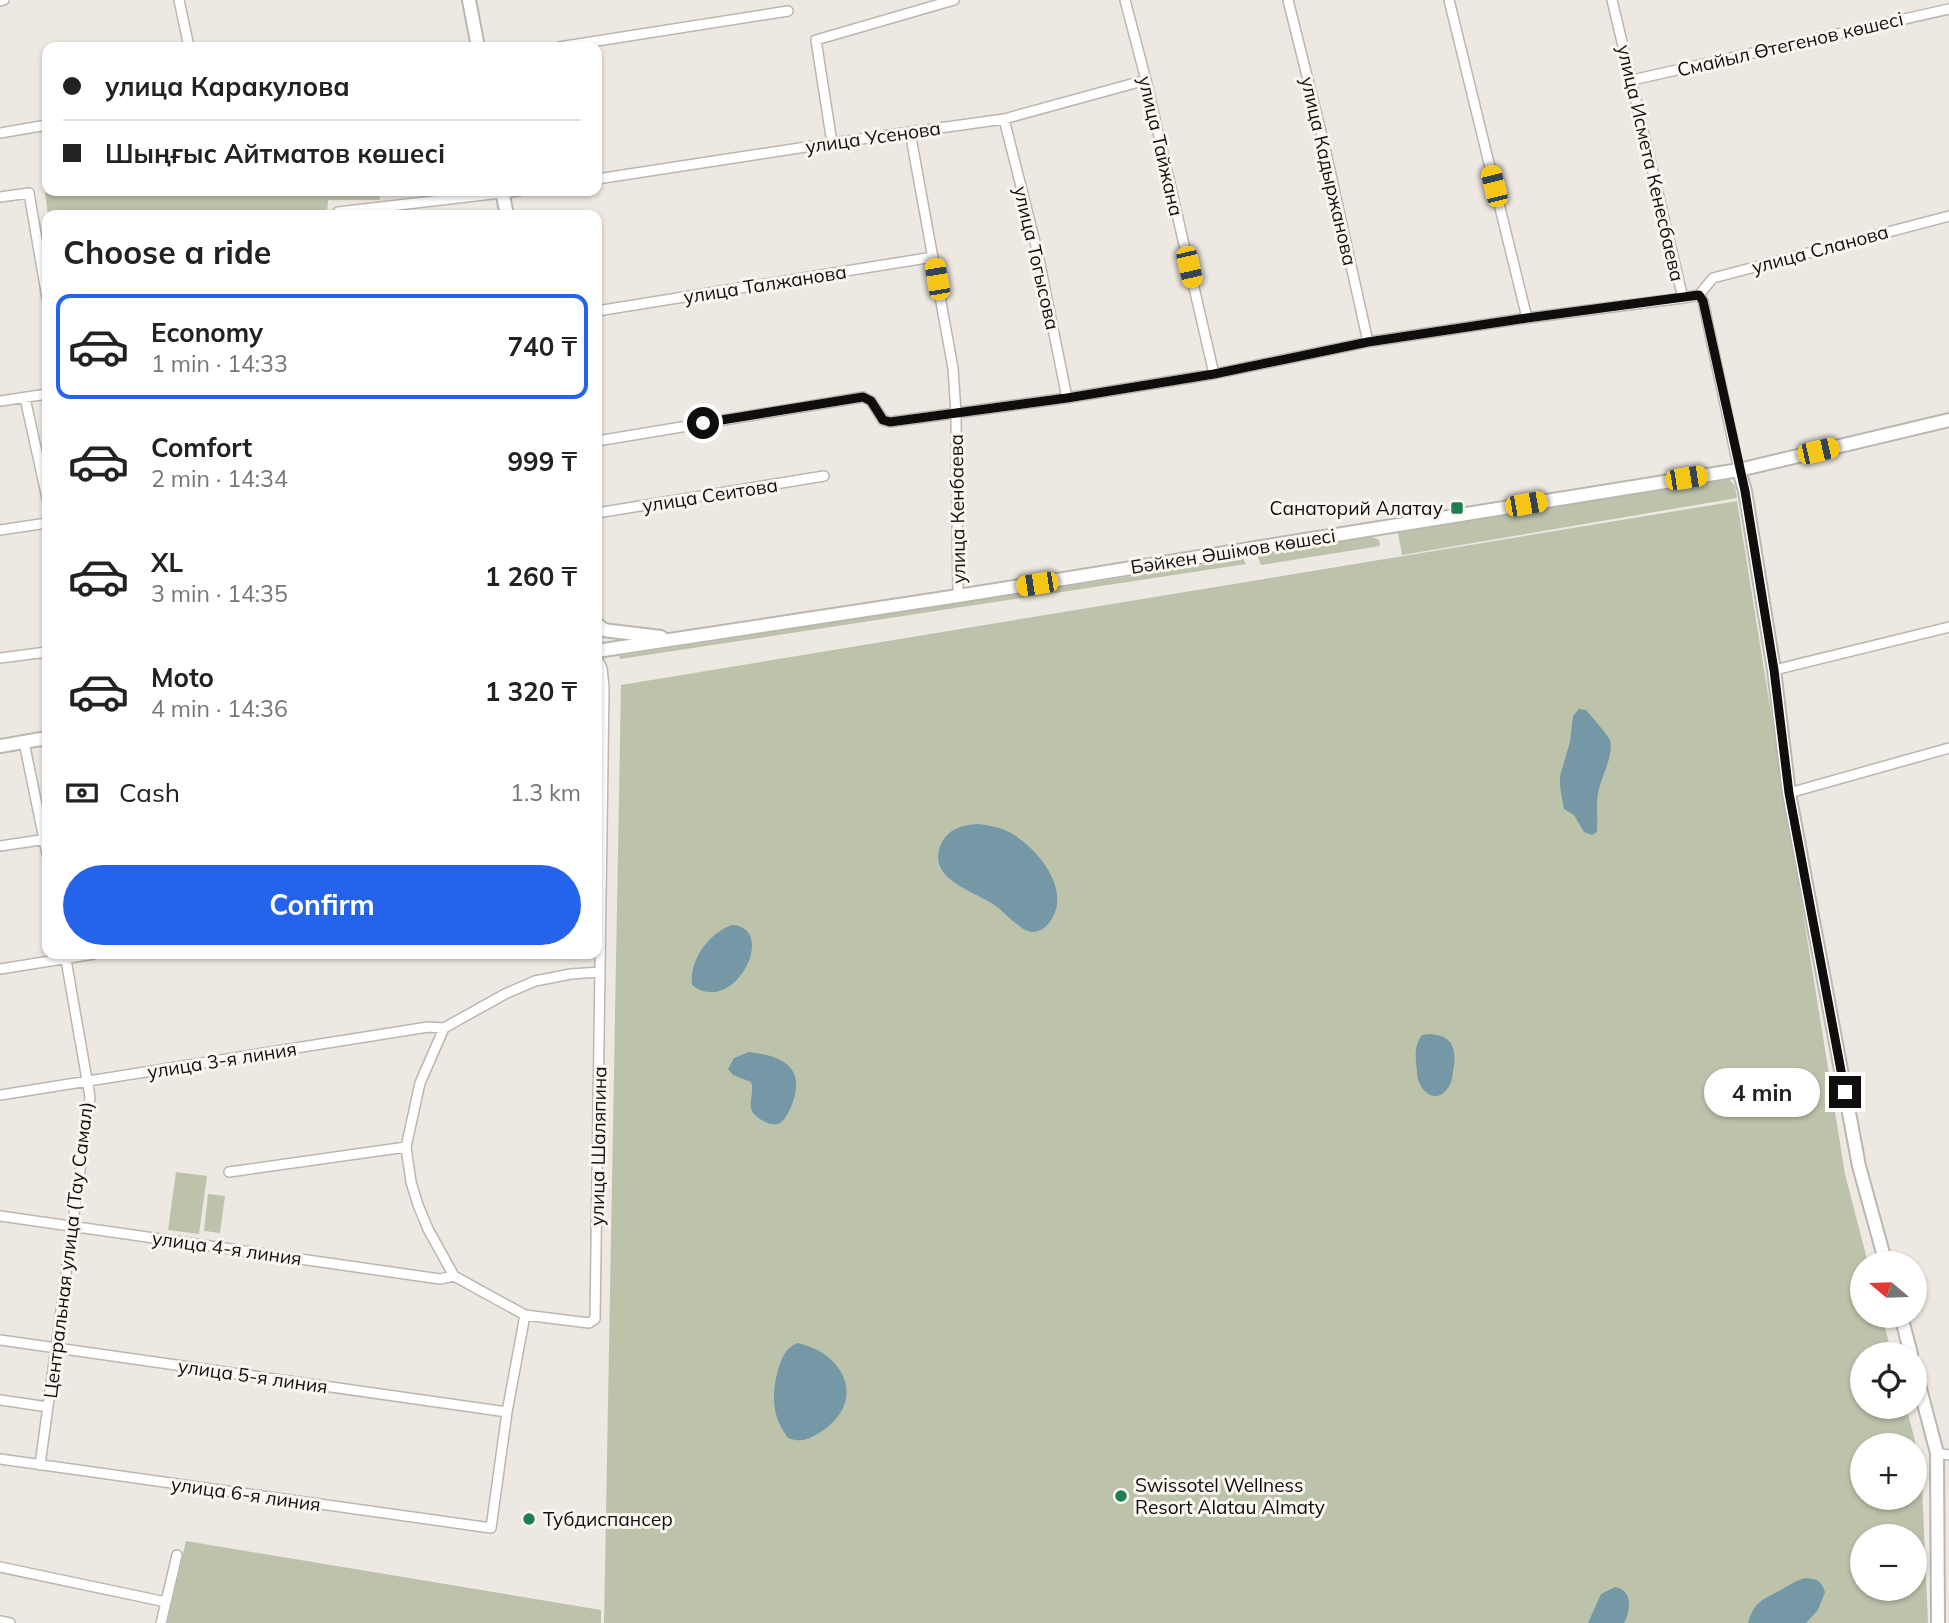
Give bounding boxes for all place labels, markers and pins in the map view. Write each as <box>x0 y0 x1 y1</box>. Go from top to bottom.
place label: Санаторий Алатау <box>1270 496 1443 520</box>
marker: Санаторий Алатау <box>1449 500 1465 516</box>
place label: Swissotel Wellness Resort Alatau Almaty <box>1135 1473 1325 1519</box>
marker: Swissotel Wellness Resort Alatau Almaty <box>1113 1488 1129 1504</box>
place label: Тубдиспансер <box>543 1507 673 1531</box>
marker: Тубдиспансер <box>521 1511 537 1527</box>

